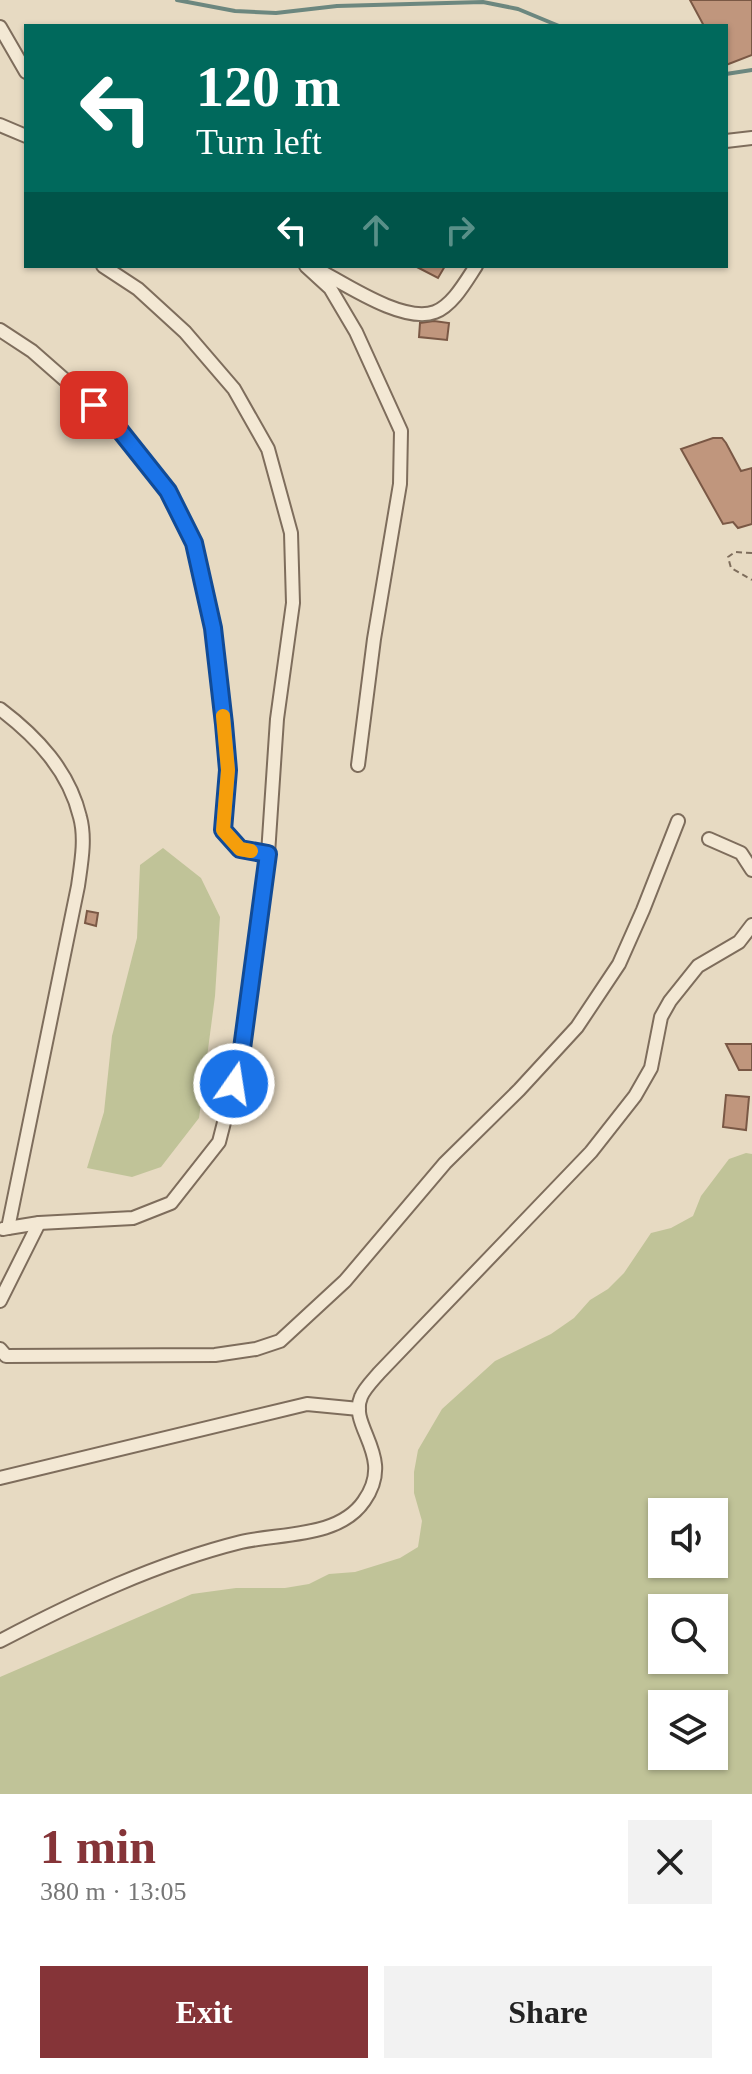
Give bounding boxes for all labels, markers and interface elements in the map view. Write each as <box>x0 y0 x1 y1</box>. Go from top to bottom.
icon: left <box>64 56 168 160</box>
text: 120 m <box>196 56 341 118</box>
text: Turn left <box>196 122 322 162</box>
icon: left <box>270 208 314 252</box>
icon: ahead <box>354 208 398 252</box>
icon: right <box>438 208 482 252</box>
pin <box>60 371 128 439</box>
icon: arrive <box>72 383 116 427</box>
position arrow <box>192 1042 276 1126</box>
map controls <box>648 1498 728 1770</box>
button: sound <box>648 1498 728 1578</box>
button: search <box>648 1594 728 1674</box>
button: layers <box>648 1690 728 1770</box>
text: 1 min <box>40 1820 156 1873</box>
button: close <box>628 1820 712 1904</box>
text: 380 m · 13:05 <box>40 1877 187 1906</box>
button: Exit <box>40 1966 368 2058</box>
button: Share <box>384 1966 712 2058</box>

